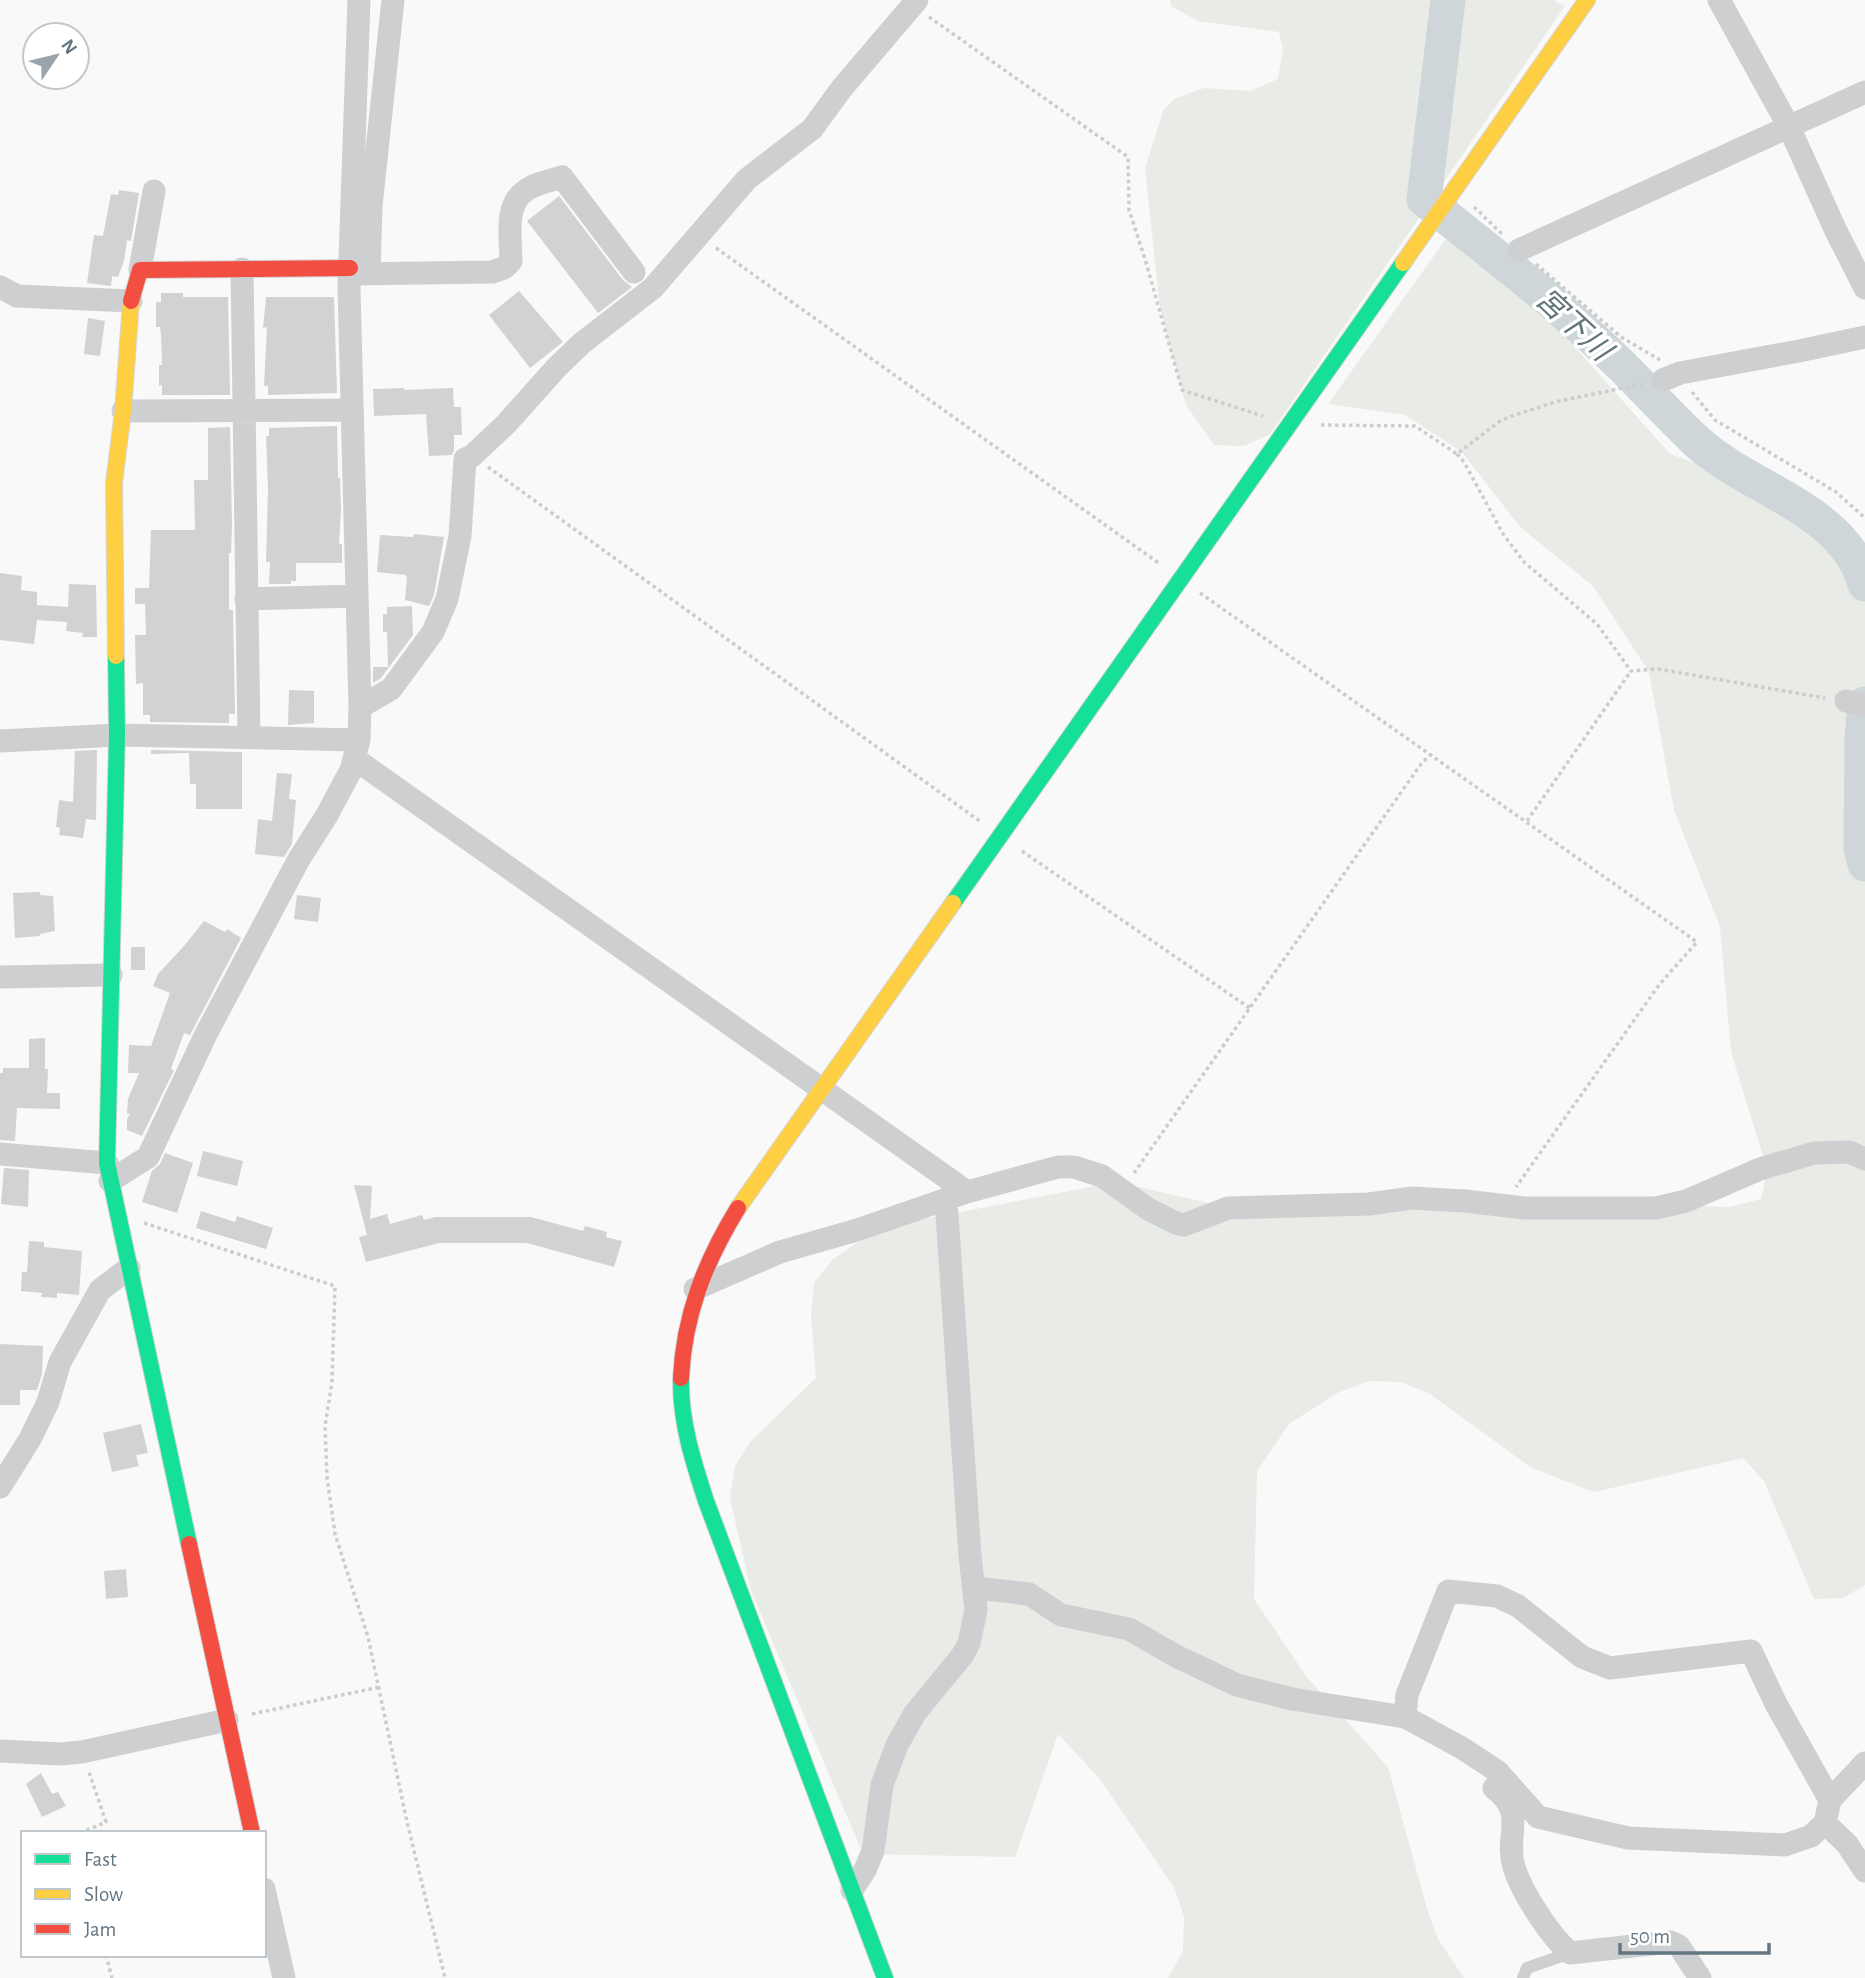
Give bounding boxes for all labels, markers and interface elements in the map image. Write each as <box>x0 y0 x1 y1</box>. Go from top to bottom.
north arrow <box>21 21 91 91</box>
text: N <box>57 36 80 58</box>
water label: 宮下川 <box>1530 282 1620 369</box>
legend <box>21 1831 266 1957</box>
text: Fast <box>84 1849 117 1870</box>
text: Slow <box>84 1884 123 1905</box>
scale bar <box>1620 1912 1769 1956</box>
text: Jam <box>84 1919 116 1940</box>
text: 50 m <box>1630 1926 1670 1947</box>

